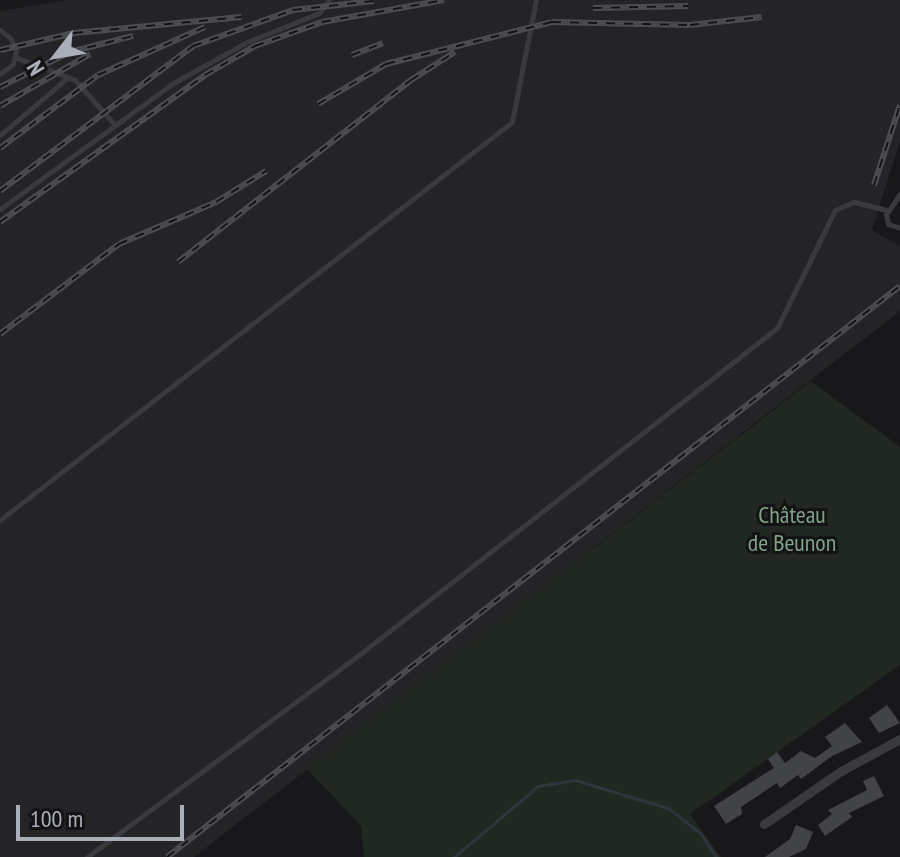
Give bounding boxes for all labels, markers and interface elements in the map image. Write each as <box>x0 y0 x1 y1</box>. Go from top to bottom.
north arrow <box>16 16 96 96</box>
text: N <box>20 56 50 81</box>
park label: Château de Beunon <box>748 501 836 557</box>
scale bar <box>20 789 188 839</box>
text: 100 m <box>30 803 83 834</box>

